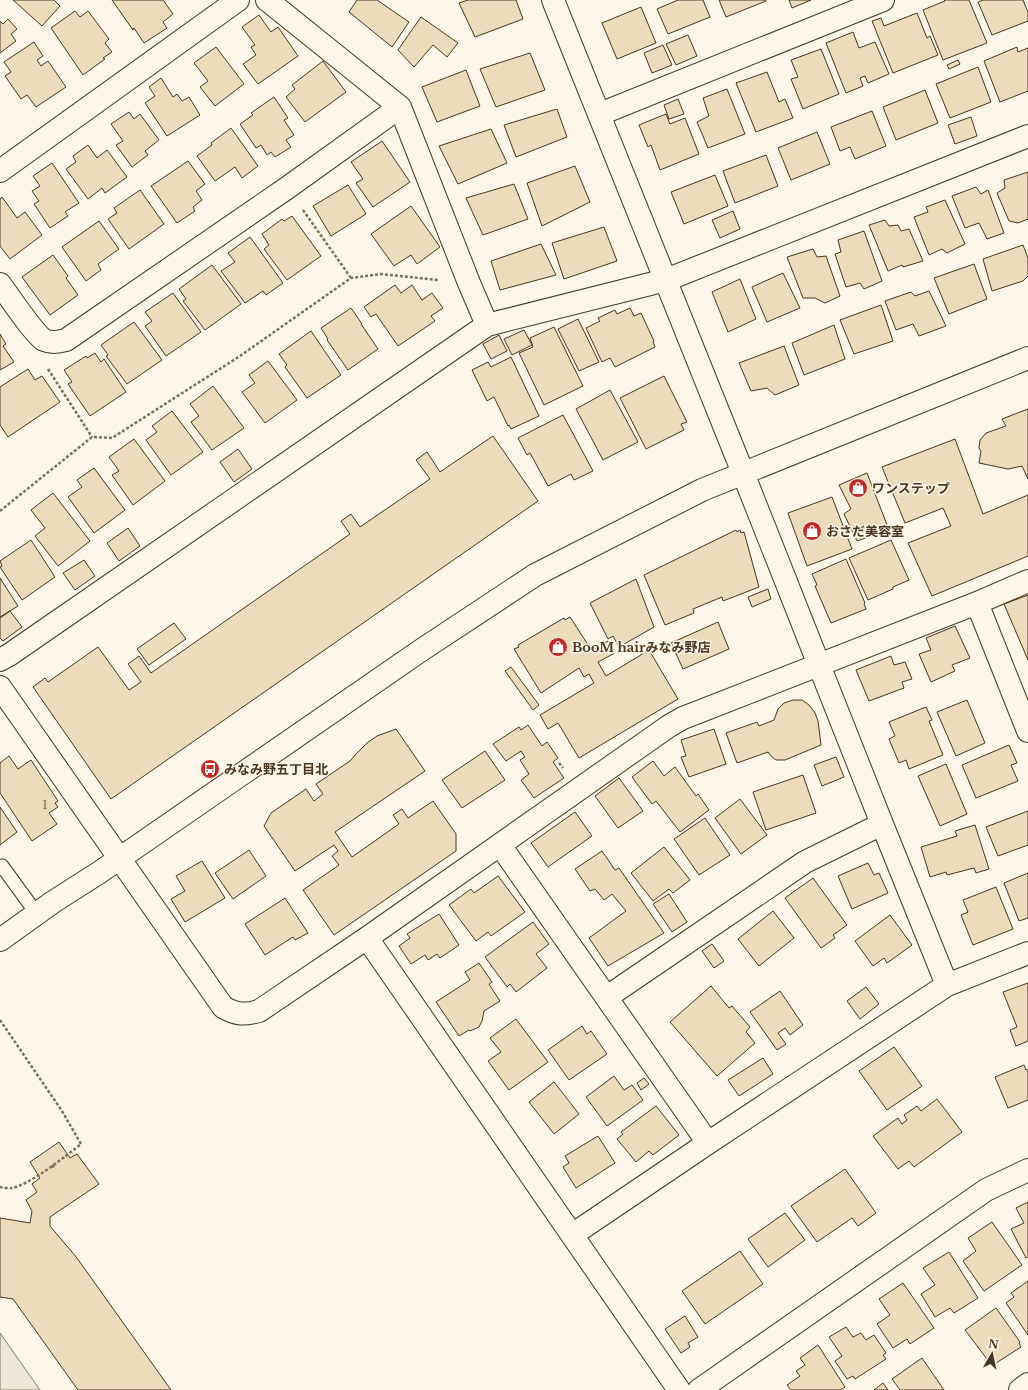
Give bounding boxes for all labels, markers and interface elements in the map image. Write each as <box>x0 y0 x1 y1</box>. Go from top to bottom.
shop icon: ワンステップ <box>847 477 869 499</box>
place label: ワンステップ <box>872 480 950 497</box>
shop icon: おさだ美容室 <box>801 520 823 542</box>
place label: おさだ美容室 <box>826 523 904 540</box>
shop icon: BooM hairみなみ野店 <box>547 636 569 658</box>
place label: BooM hairみなみ野店 <box>572 639 710 656</box>
bus stop icon: みなみ野五丁目北 <box>199 758 221 780</box>
place label: みなみ野五丁目北 <box>224 761 328 778</box>
house number: 1 <box>43 798 48 812</box>
north arrow <box>972 1334 1012 1374</box>
text: N <box>987 1336 1000 1352</box>

